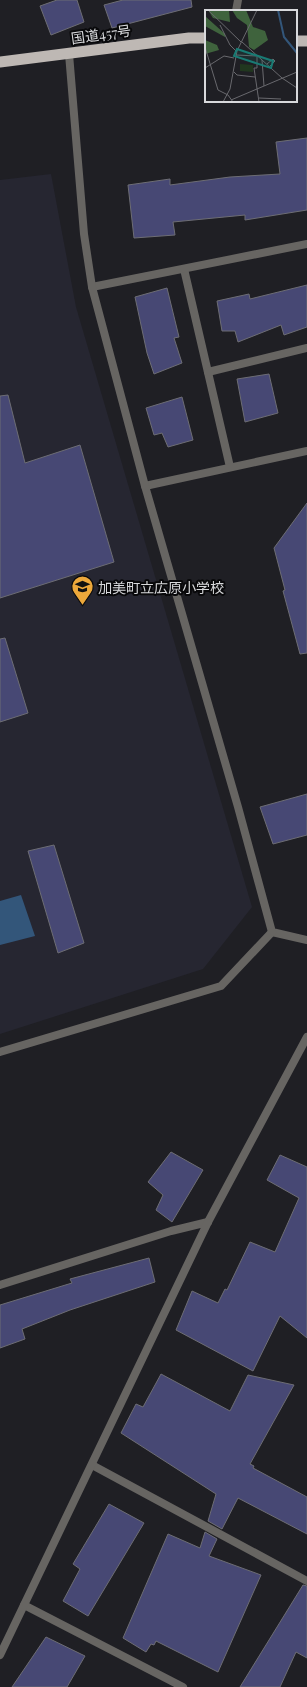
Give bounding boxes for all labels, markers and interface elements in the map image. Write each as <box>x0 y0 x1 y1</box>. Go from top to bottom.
inset map <box>205 10 297 102</box>
street label: 国道457号 <box>70 20 132 48</box>
school or university icon: 加美町立広原小学校 <box>69 574 95 607</box>
place label: 加美町立広原小学校 <box>98 578 224 597</box>

